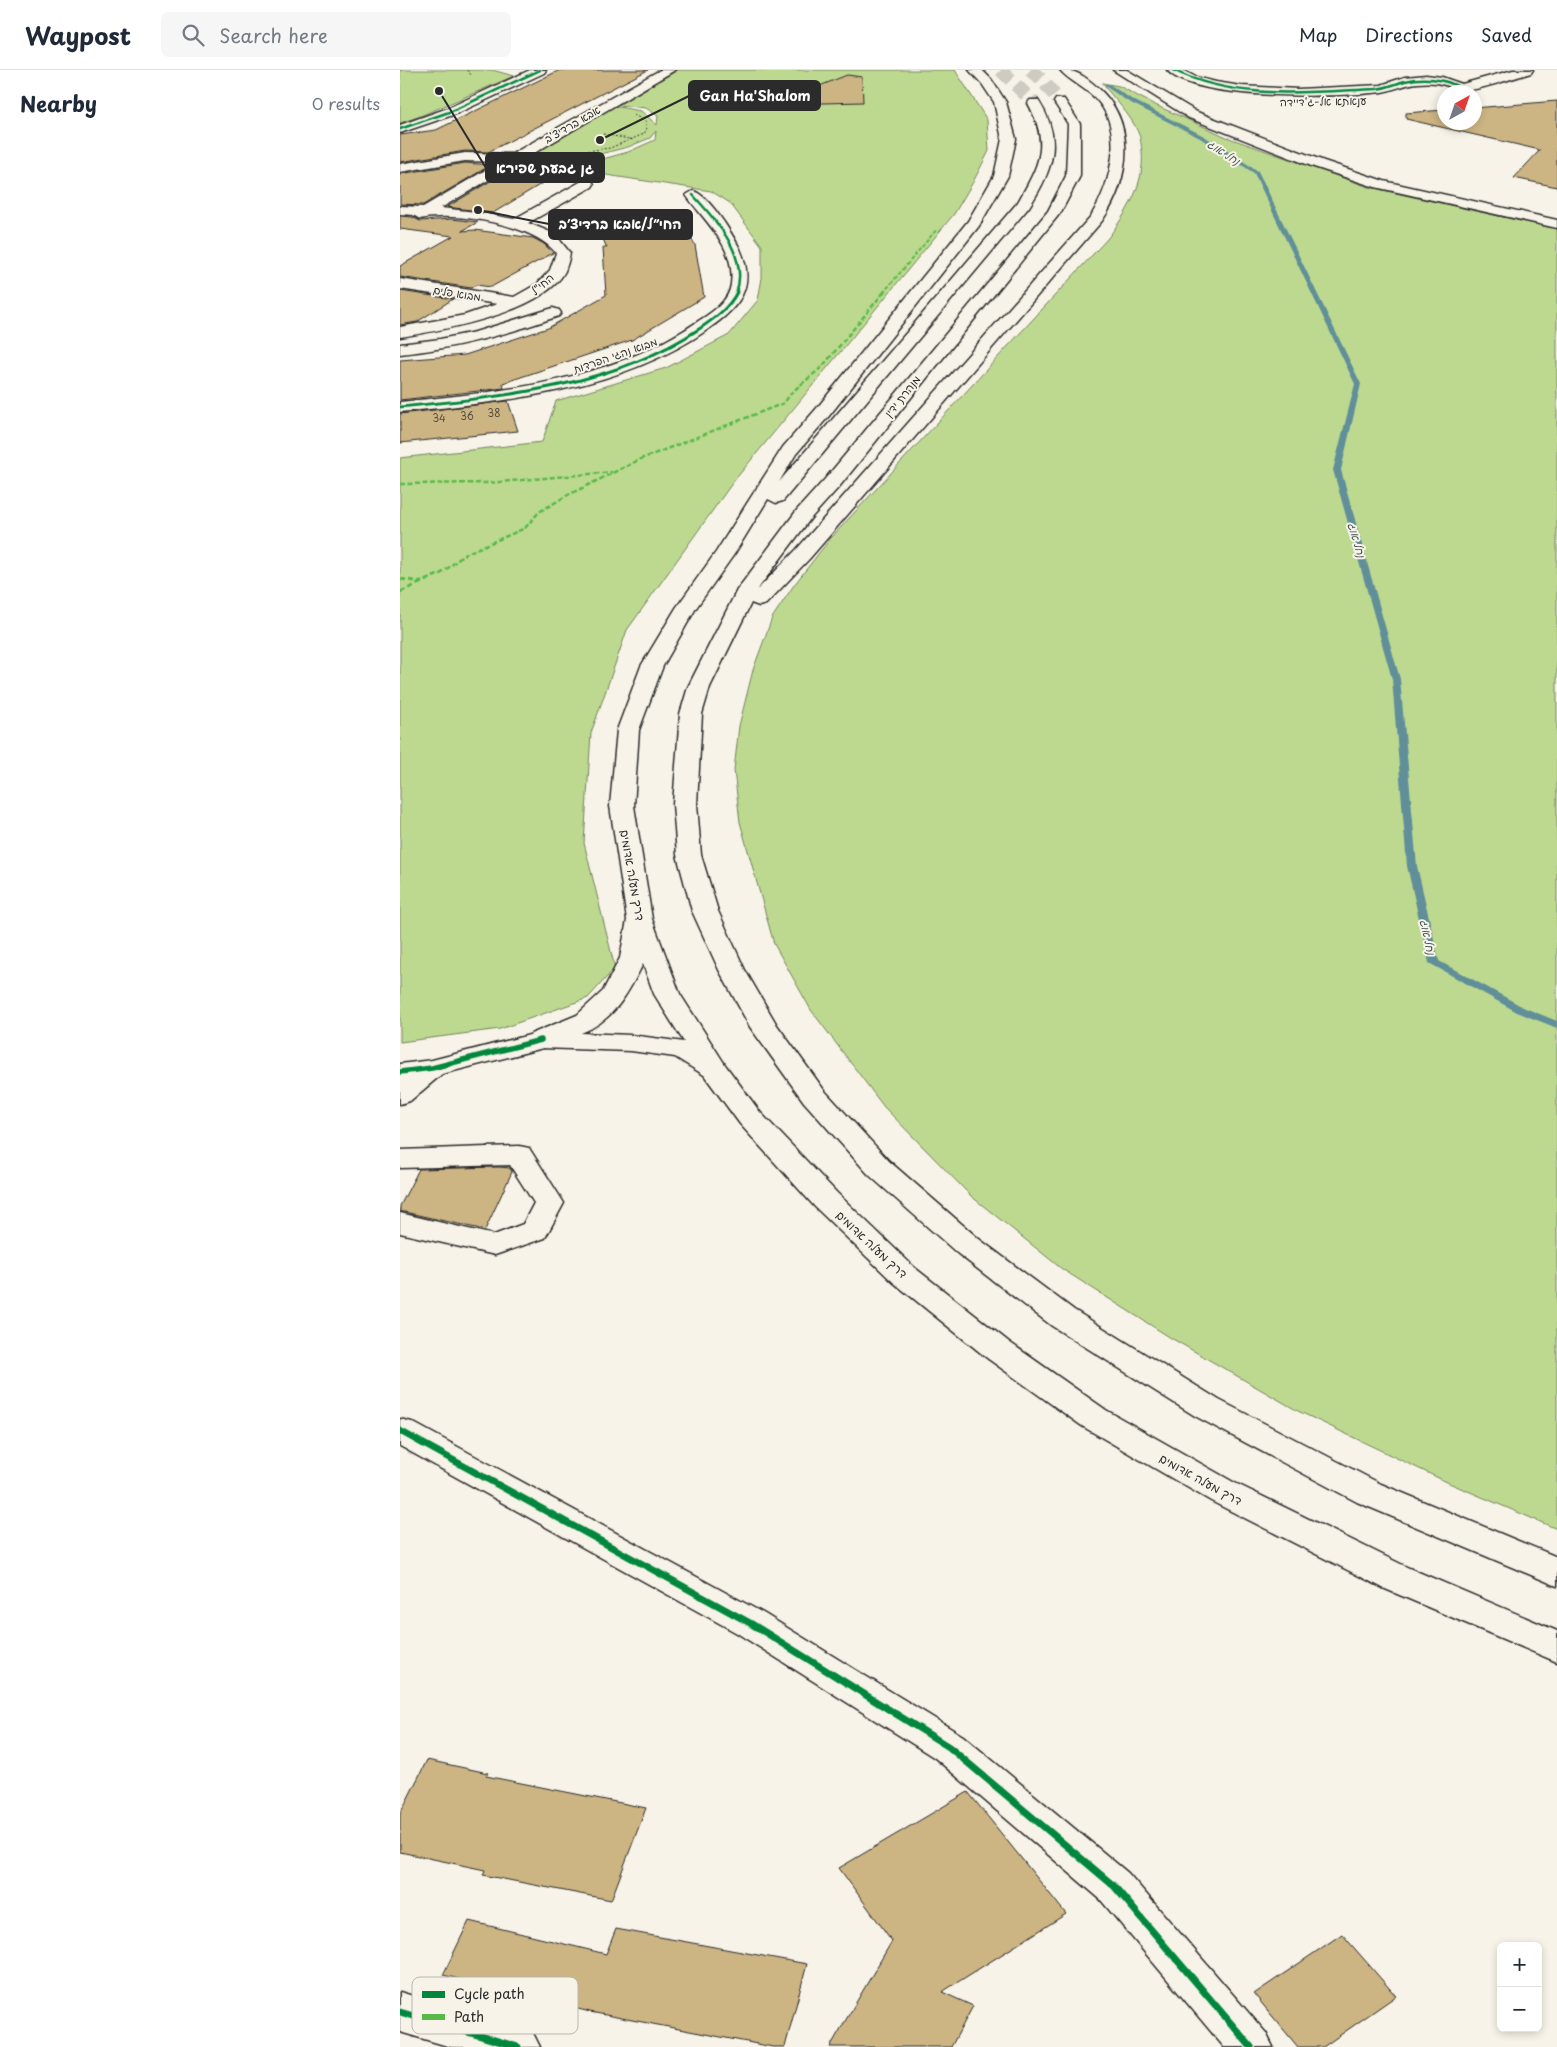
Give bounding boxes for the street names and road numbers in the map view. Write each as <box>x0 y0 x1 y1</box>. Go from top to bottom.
street label: ענאתא אל-ג'דיידה <box>1279 92 1367 110</box>
street label: אבא ברדיצ'ב <box>541 101 604 147</box>
street label: החי"ל <box>527 269 557 299</box>
street label: מבוא פלים <box>432 281 482 305</box>
street label: מבוא נהגי הפרדות <box>570 333 659 378</box>
street label: מנהרת ידין <box>880 371 924 421</box>
street label: דרך מעלה אדומים <box>616 828 650 922</box>
street label: דרך מעלה אדומים <box>832 1206 912 1282</box>
street label: דרך מעלה אדומים <box>1156 1449 1246 1509</box>

